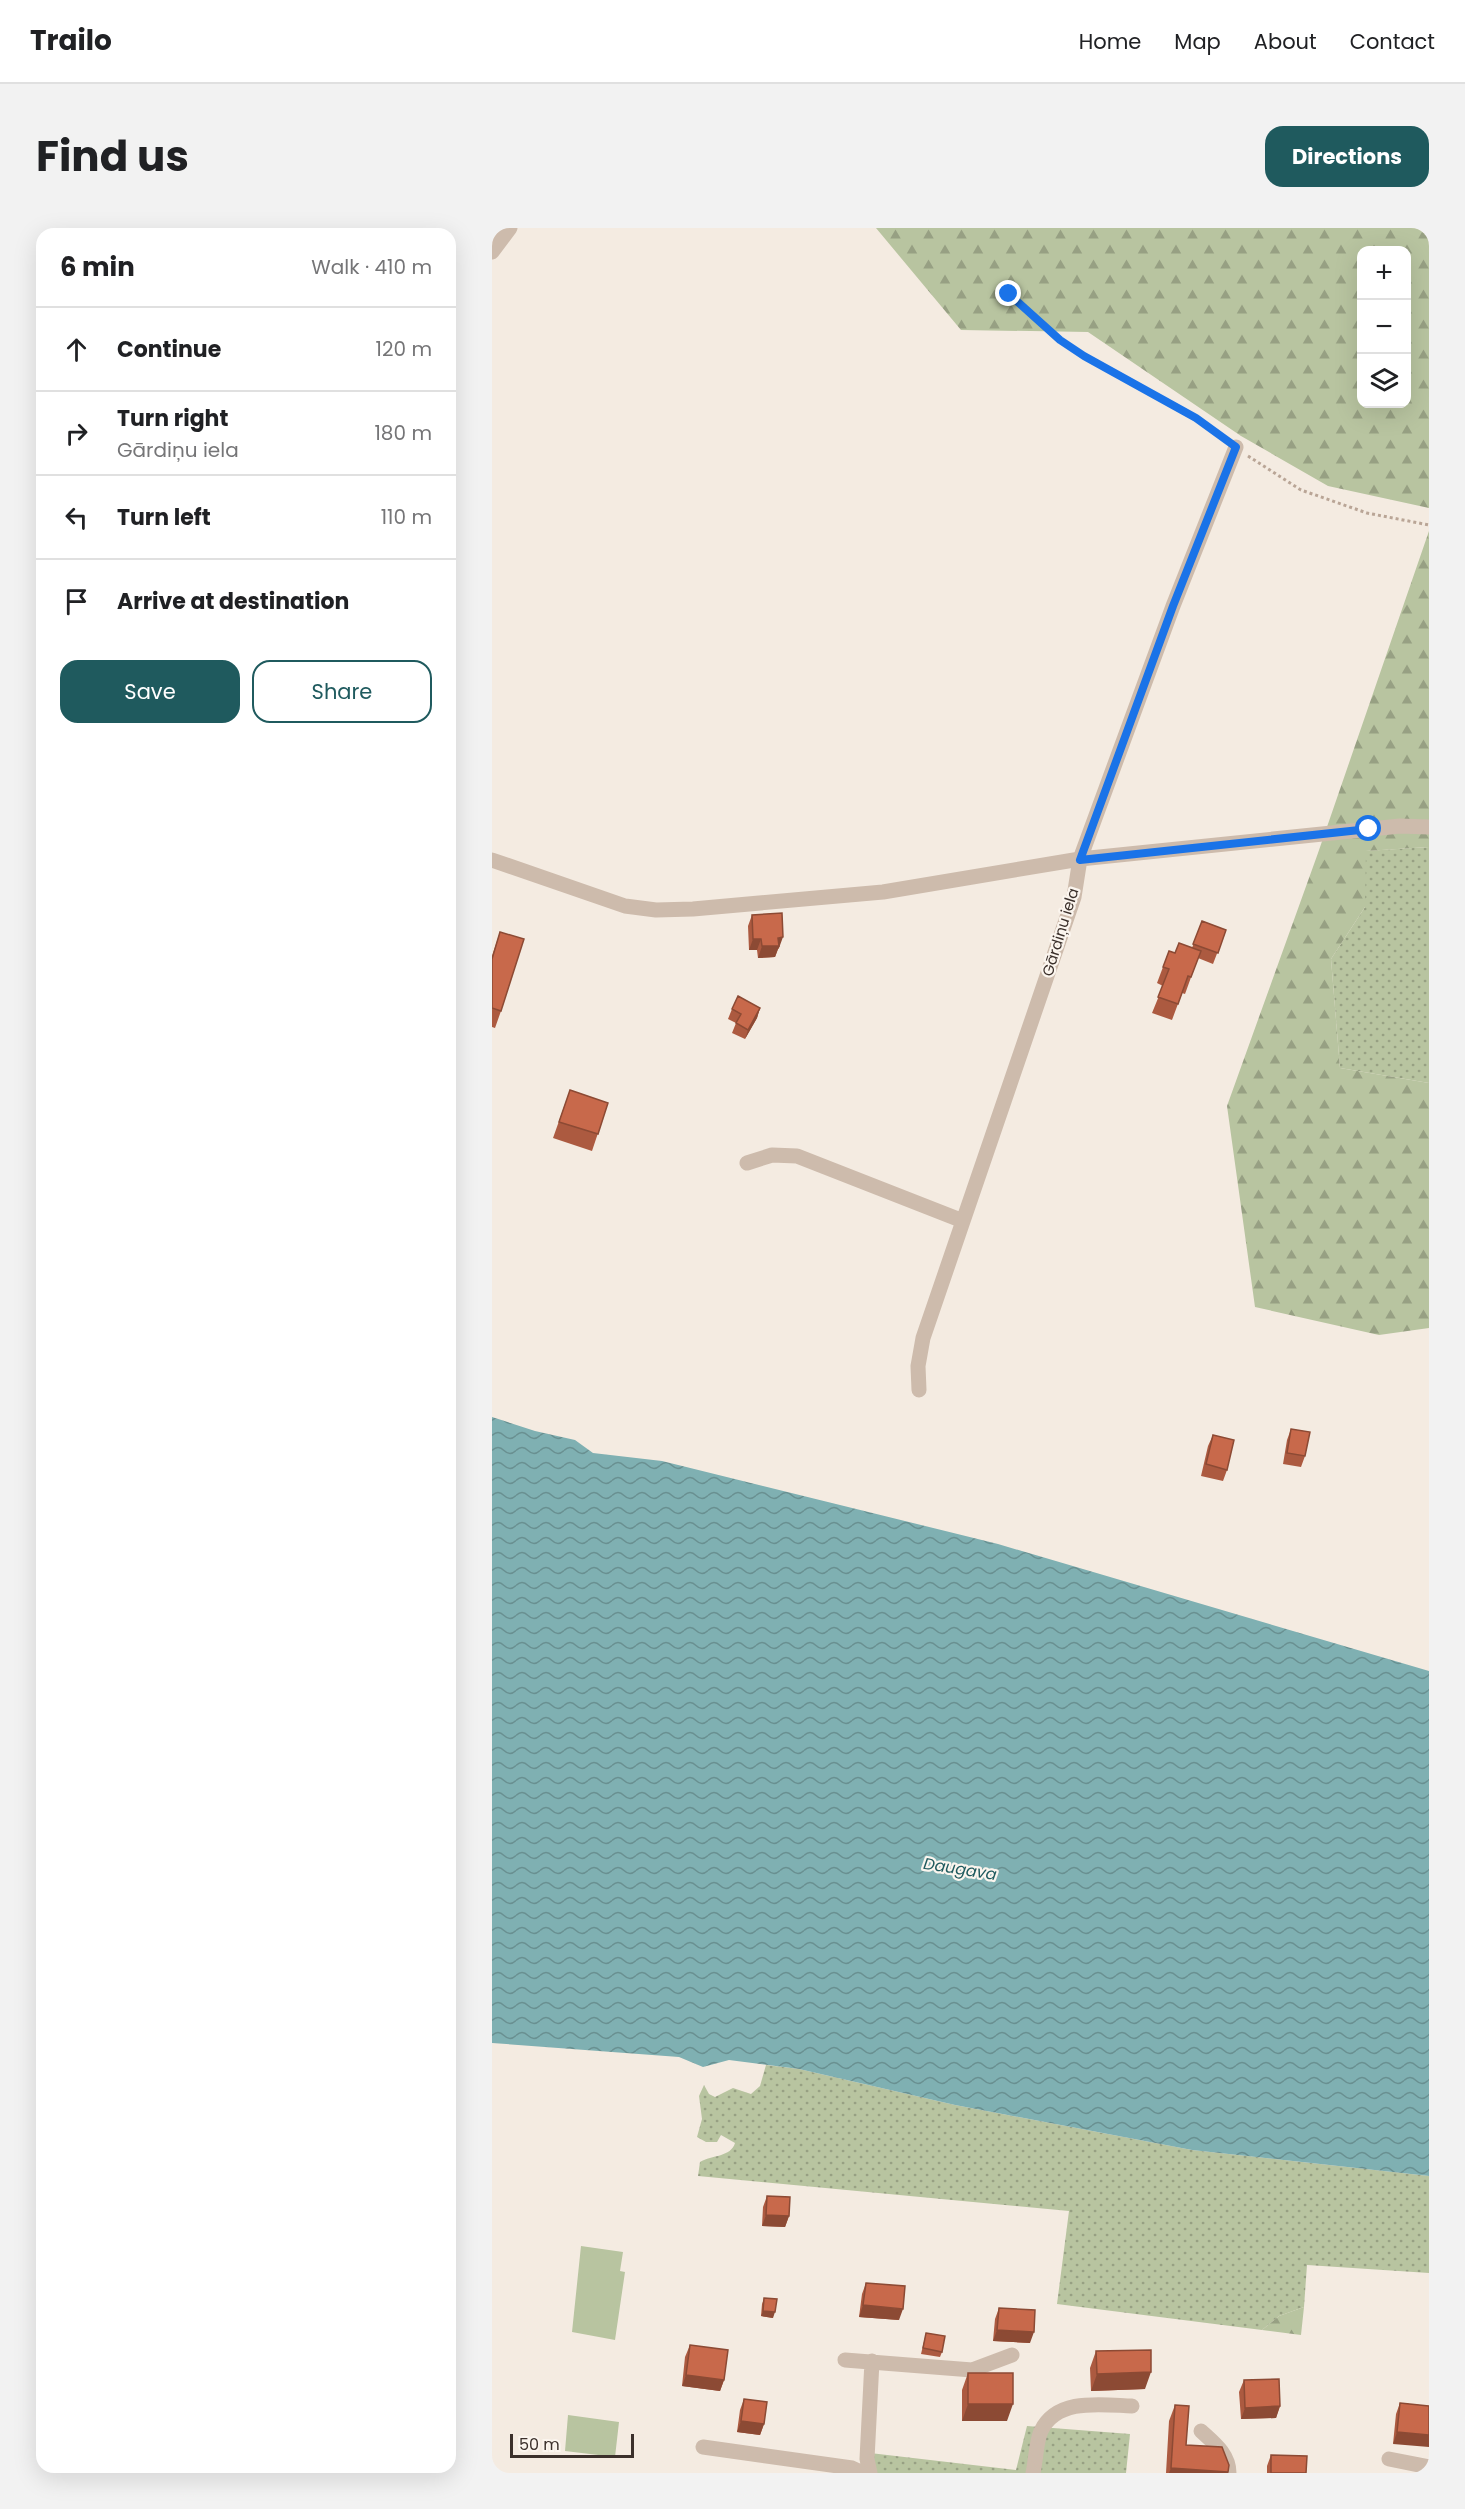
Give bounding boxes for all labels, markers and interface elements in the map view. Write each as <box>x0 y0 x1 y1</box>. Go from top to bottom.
text: Trailo <box>30 21 112 60</box>
text: Home <box>1079 27 1141 56</box>
text: Map <box>1174 27 1221 56</box>
text: About <box>1254 27 1317 56</box>
text: Contact <box>1350 27 1435 56</box>
button: Directions <box>1265 126 1429 187</box>
text: Find us <box>36 127 189 186</box>
map controls <box>1357 246 1411 408</box>
button: + <box>1357 246 1411 300</box>
text: 6 min <box>60 249 135 285</box>
text: Walk · 410 m <box>311 253 432 281</box>
route end <box>995 280 1021 306</box>
button: − <box>1357 300 1411 354</box>
icon: ahead <box>60 333 93 366</box>
text: Continue <box>117 334 221 365</box>
text: 120 m <box>376 335 432 363</box>
button: layers <box>1357 354 1411 408</box>
text: Turn right <box>117 403 228 434</box>
icon: right <box>60 417 93 450</box>
text: 180 m <box>374 419 432 447</box>
text: Gārdiņu iela <box>117 436 239 464</box>
icon: left <box>60 501 93 534</box>
text: Turn left <box>117 502 211 533</box>
text: 110 m <box>381 503 432 531</box>
icon: arrive <box>60 585 93 618</box>
text: Arrive at destination <box>117 586 349 617</box>
button: Save <box>60 660 240 723</box>
button: Share <box>252 660 432 723</box>
route start <box>1355 815 1381 841</box>
street label: Gārdiņu iela <box>1037 885 1083 979</box>
water label: Daugava <box>922 1852 998 1886</box>
scale bar <box>510 2431 634 2458</box>
text: 50 m <box>519 2433 560 2456</box>

